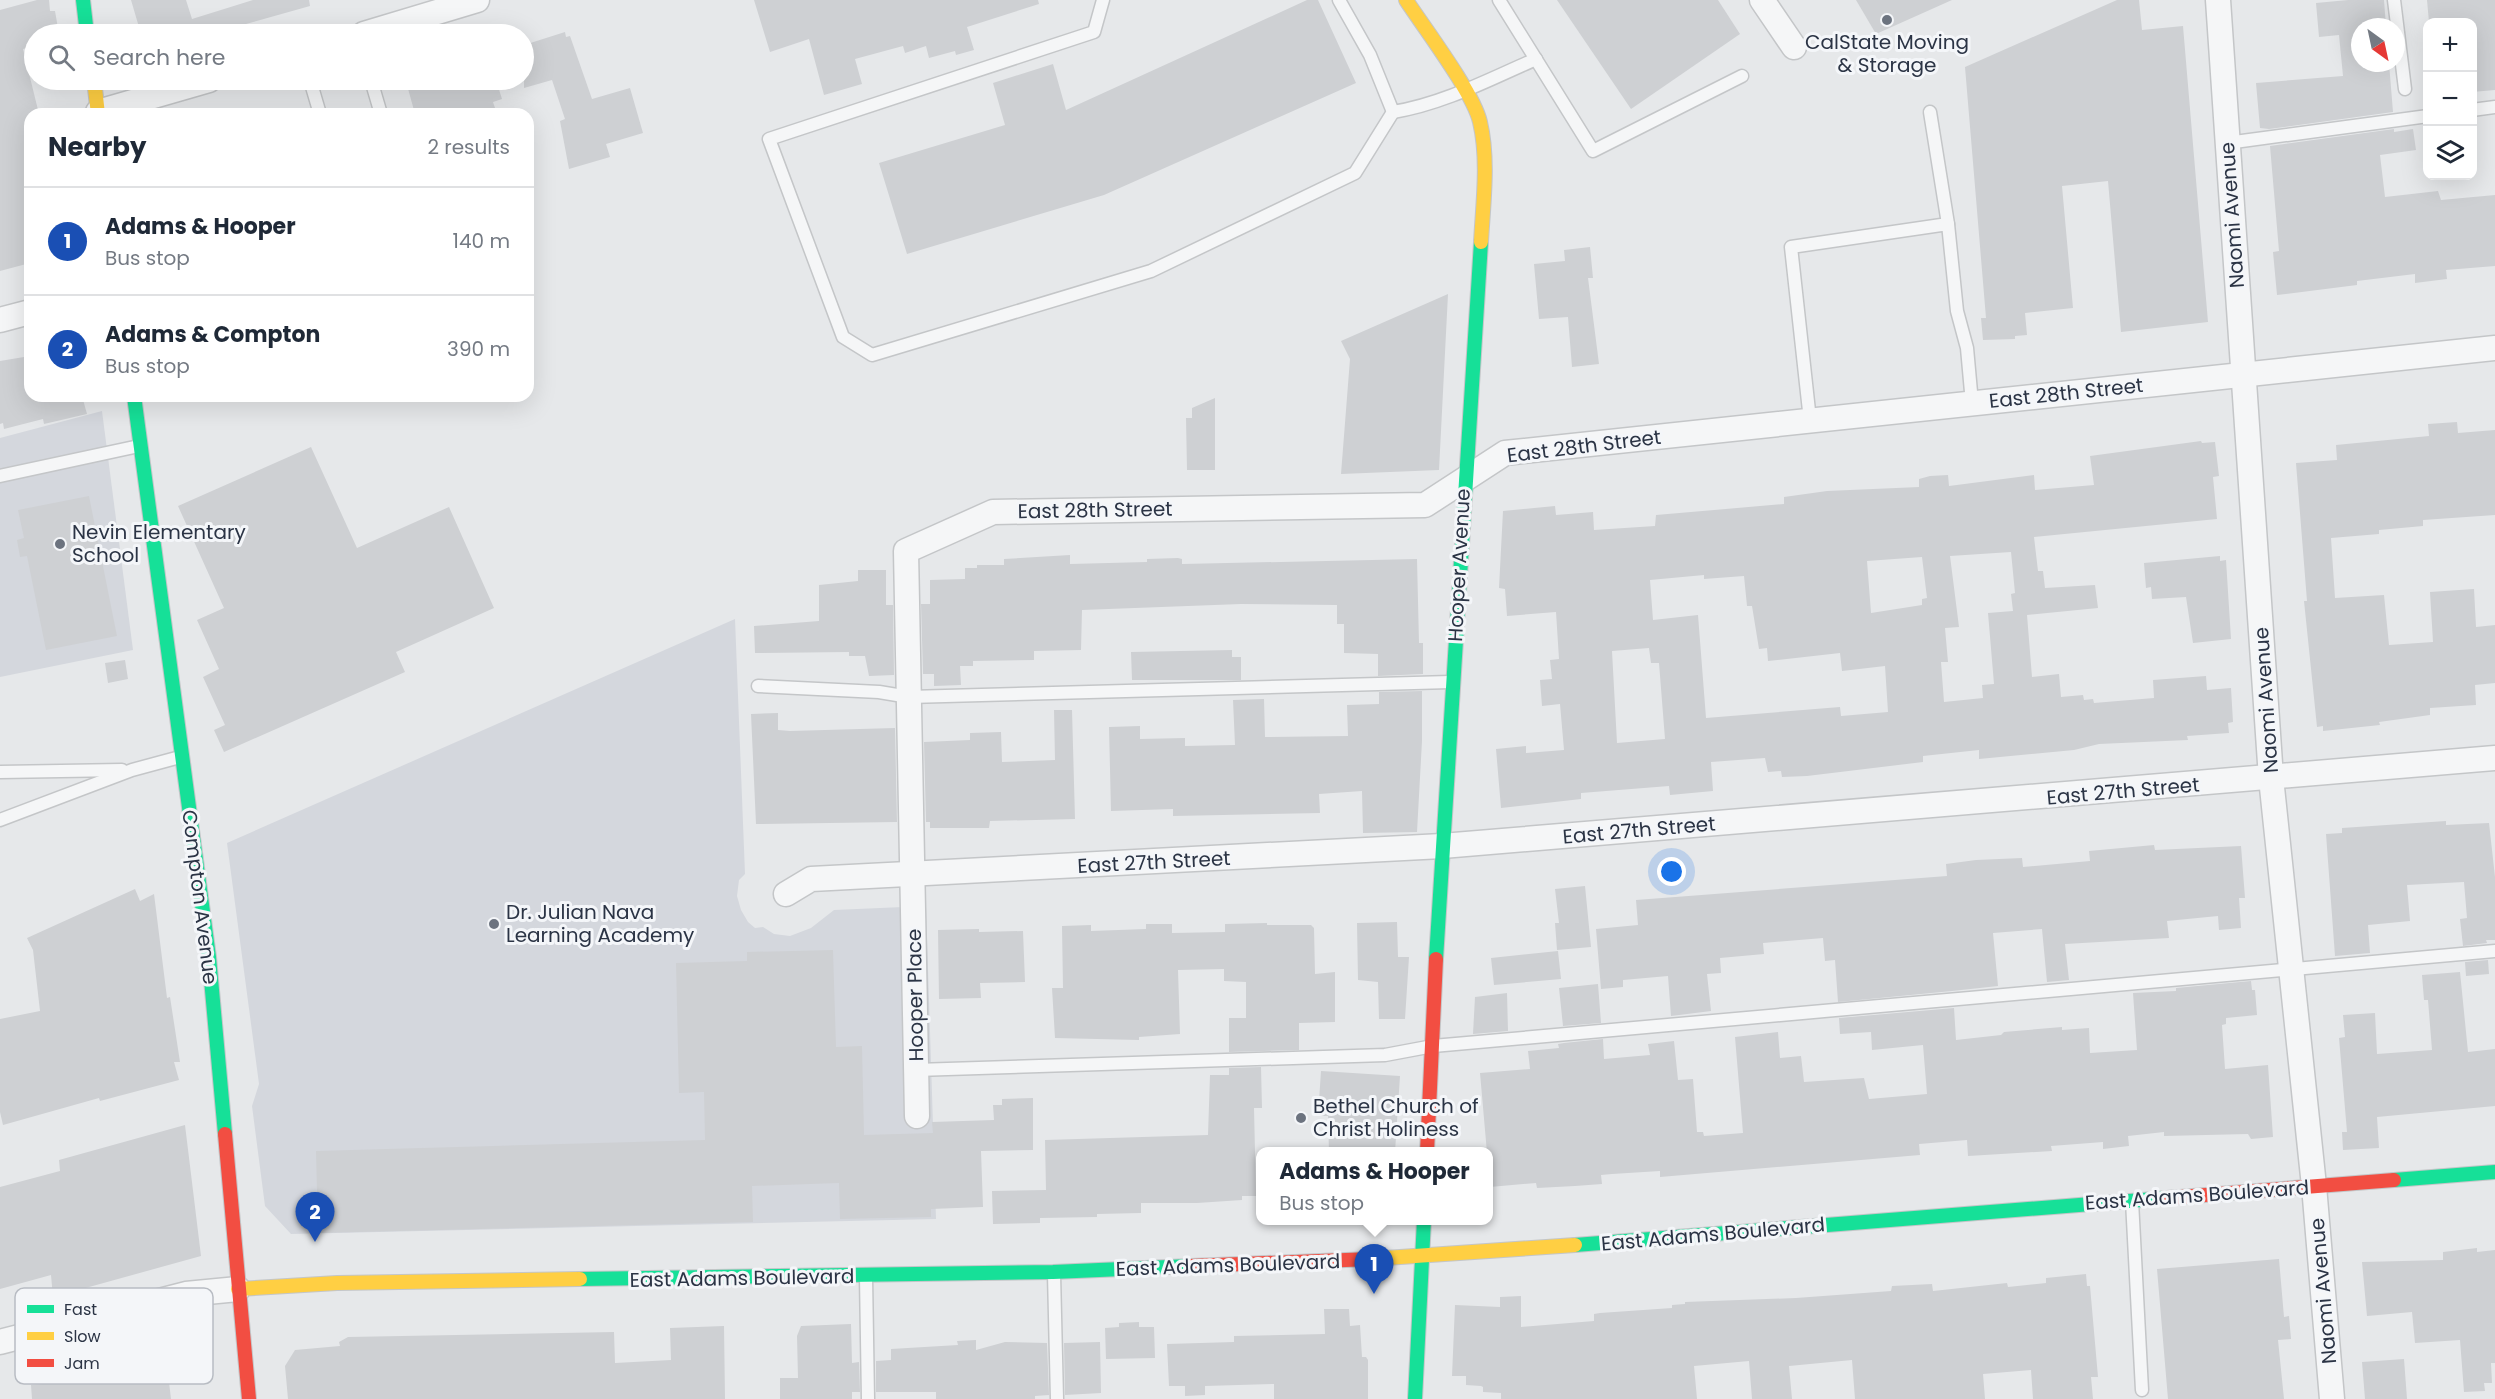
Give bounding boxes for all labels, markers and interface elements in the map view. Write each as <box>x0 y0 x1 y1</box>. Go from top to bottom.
marker: CalState Moving & Storage <box>1880 13 1894 27</box>
north arrow <box>2351 18 2405 72</box>
map controls <box>2423 18 2477 180</box>
button: + <box>2423 18 2477 72</box>
search box <box>24 24 534 90</box>
place label: CalState Moving & Storage <box>1805 28 1969 79</box>
icon: search <box>45 41 78 74</box>
text: Search here <box>93 42 226 73</box>
button: − <box>2423 72 2477 126</box>
button: layers <box>2423 126 2477 180</box>
text: Nearby <box>48 129 146 165</box>
text: 2 results <box>427 133 510 161</box>
street label: Naomi Avenue <box>2213 141 2251 289</box>
text: Adams & Hooper <box>105 211 296 242</box>
text: 1 <box>64 227 71 255</box>
text: 140 m <box>453 227 510 255</box>
text: Bus stop <box>105 244 190 272</box>
text: Adams & Compton <box>105 319 320 350</box>
text: 2 <box>62 335 73 363</box>
text: 390 m <box>447 335 510 363</box>
text: Bus stop <box>105 352 190 380</box>
street label: East 28th Street <box>1987 371 2145 415</box>
street label: East 28th Street <box>1505 423 1663 469</box>
street label: Hooper Avenue <box>1441 488 1477 642</box>
street label: East 28th Street <box>1017 495 1173 525</box>
place label: Nevin Elementary School <box>72 518 246 569</box>
marker: Nevin Elementary School <box>53 537 67 551</box>
street label: Naomi Avenue <box>2247 626 2285 774</box>
street label: East 27th Street <box>2045 770 2201 812</box>
street label: Compton Avenue <box>175 808 225 986</box>
street label: East 27th Street <box>1561 809 1717 851</box>
street label: East 27th Street <box>1077 844 1231 880</box>
your location <box>1657 857 1686 886</box>
place label: Dr. Julian Nava Learning Academy <box>506 898 694 949</box>
marker: Dr. Julian Nava Learning Academy <box>487 917 501 931</box>
street label: Hooper Place <box>900 928 930 1062</box>
place label: Bethel Church of Christ Holiness <box>1313 1092 1479 1143</box>
marker: Bethel Church of Christ Holiness <box>1294 1111 1308 1125</box>
popup <box>1256 1147 1493 1225</box>
text: Adams & Hooper <box>1279 1156 1470 1187</box>
street label: East Adams Boulevard <box>2084 1173 2310 1217</box>
text: Bus stop <box>1279 1189 1364 1217</box>
pin: 2 <box>296 1192 334 1242</box>
street label: East Adams Boulevard <box>1600 1210 1826 1258</box>
street label: Naomi Avenue <box>2303 1217 2343 1365</box>
pin: 1 <box>1354 1244 1394 1294</box>
street label: East Adams Boulevard <box>1115 1247 1341 1283</box>
street label: East Adams Boulevard <box>629 1262 855 1294</box>
legend <box>15 1288 213 1384</box>
text: Fast <box>64 1298 97 1321</box>
text: Slow <box>64 1325 101 1348</box>
text: Jam <box>64 1352 100 1375</box>

